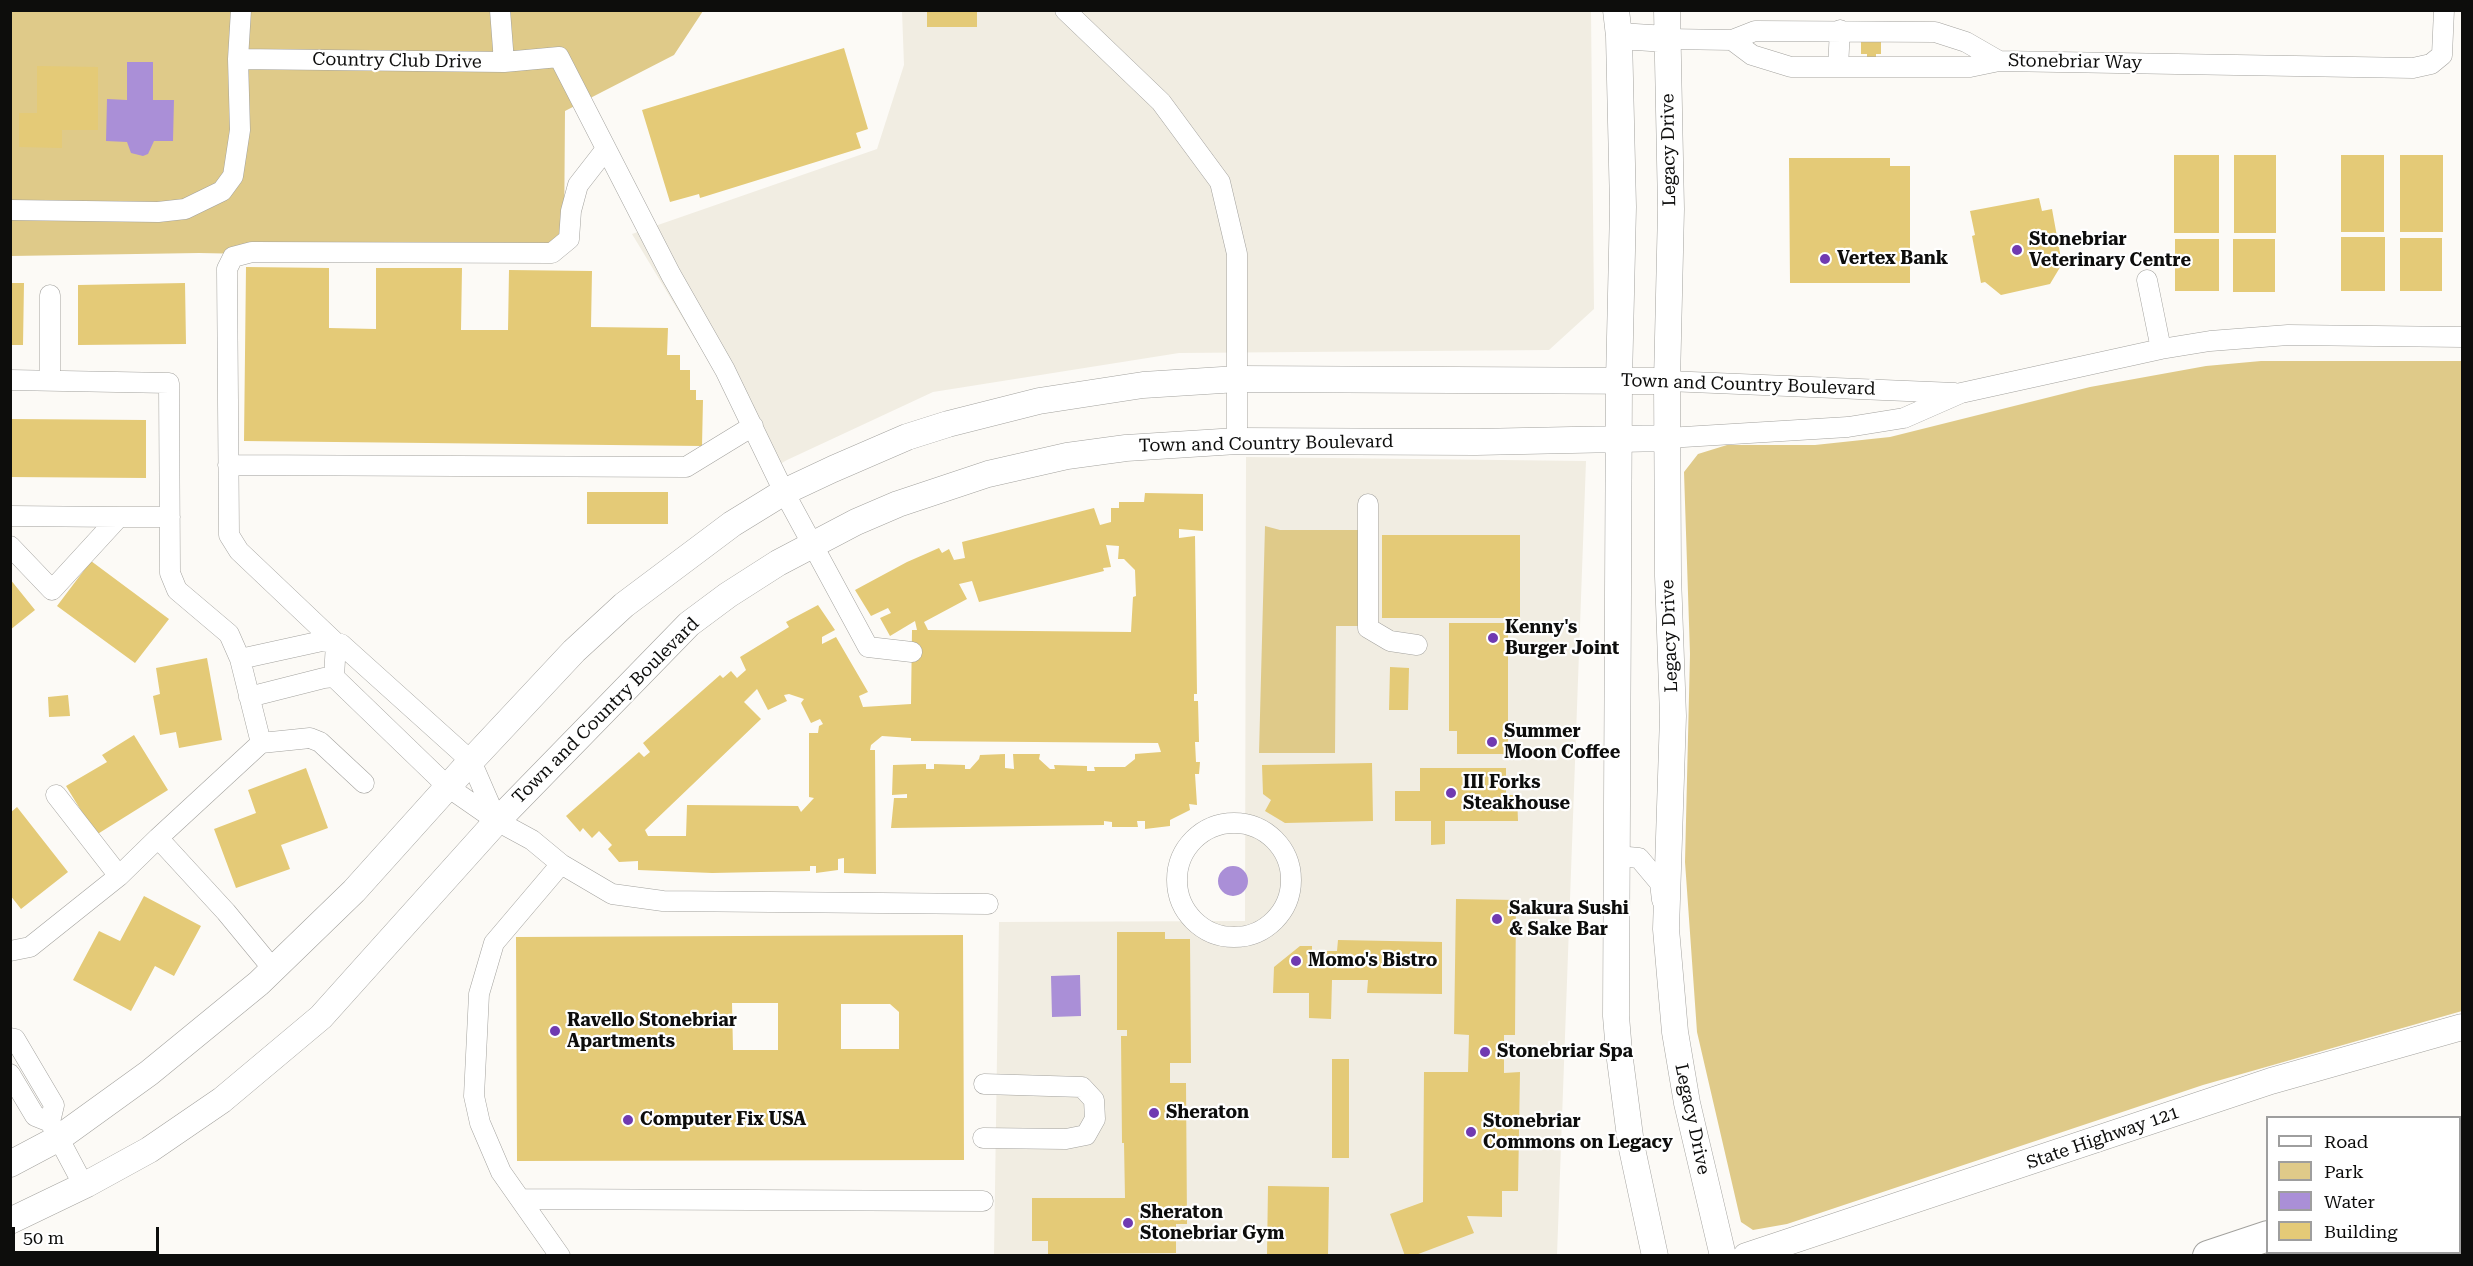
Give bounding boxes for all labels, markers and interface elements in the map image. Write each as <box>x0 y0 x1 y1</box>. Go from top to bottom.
street label: Country Club Drive <box>312 49 482 73</box>
street label: Stonebriar Way <box>2008 50 2142 74</box>
street label: Legacy Drive <box>1657 93 1681 207</box>
place label: Stonebriar Veterinary Centre <box>2029 229 2191 272</box>
marker: Stonebriar Veterinary Centre <box>2010 243 2024 257</box>
place label: Vertex Bank <box>1837 248 1948 270</box>
marker: Vertex Bank <box>1818 252 1832 266</box>
street label: Town and Country Boulevard <box>1620 370 1876 400</box>
street label: Town and Country Boulevard <box>1138 431 1394 457</box>
street label: Legacy Drive <box>1657 579 1683 693</box>
street label: Town and Country Boulevard <box>508 613 704 809</box>
place label: Kenny's Burger Joint <box>1505 617 1619 660</box>
marker: Kenny's Burger Joint <box>1486 631 1500 645</box>
place label: Summer Moon Coffee <box>1504 721 1620 764</box>
marker: Summer Moon Coffee <box>1485 735 1499 749</box>
place label: III Forks Steakhouse <box>1463 772 1570 814</box>
marker: III Forks Steakhouse <box>1444 786 1458 800</box>
place label: Sakura Sushi & Sake Bar <box>1509 898 1629 940</box>
marker: Sakura Sushi & Sake Bar <box>1490 912 1504 926</box>
place label: Momo's Bistro <box>1308 950 1437 972</box>
marker: Momo's Bistro <box>1289 954 1303 968</box>
place label: Ravello Stonebriar Apartments <box>567 1010 737 1052</box>
marker: Ravello Stonebriar Apartments <box>548 1024 562 1038</box>
place label: Stonebriar Spa <box>1497 1041 1633 1063</box>
marker: Stonebriar Spa <box>1478 1045 1492 1059</box>
street label: Legacy Drive <box>1670 1062 1714 1176</box>
place label: Sheraton <box>1166 1102 1249 1124</box>
street label: State Highway 121 <box>2024 1102 2182 1174</box>
marker: Sheraton <box>1147 1106 1161 1120</box>
place label: Computer Fix USA <box>640 1109 806 1131</box>
place label: Stonebriar Commons on Legacy <box>1483 1111 1673 1154</box>
marker: Computer Fix USA <box>621 1113 635 1127</box>
legend <box>2266 1116 2461 1254</box>
marker: Stonebriar Commons on Legacy <box>1464 1125 1478 1139</box>
text: Road <box>2324 1131 2368 1152</box>
text: Park <box>2324 1161 2364 1182</box>
text: Water <box>2324 1191 2375 1212</box>
place label: Sheraton Stonebriar Gym <box>1140 1202 1284 1244</box>
scale bar <box>15 1215 162 1253</box>
marker: Sheraton Stonebriar Gym <box>1121 1216 1135 1230</box>
text: Building <box>2324 1221 2398 1242</box>
text: 50 m <box>23 1227 64 1248</box>

